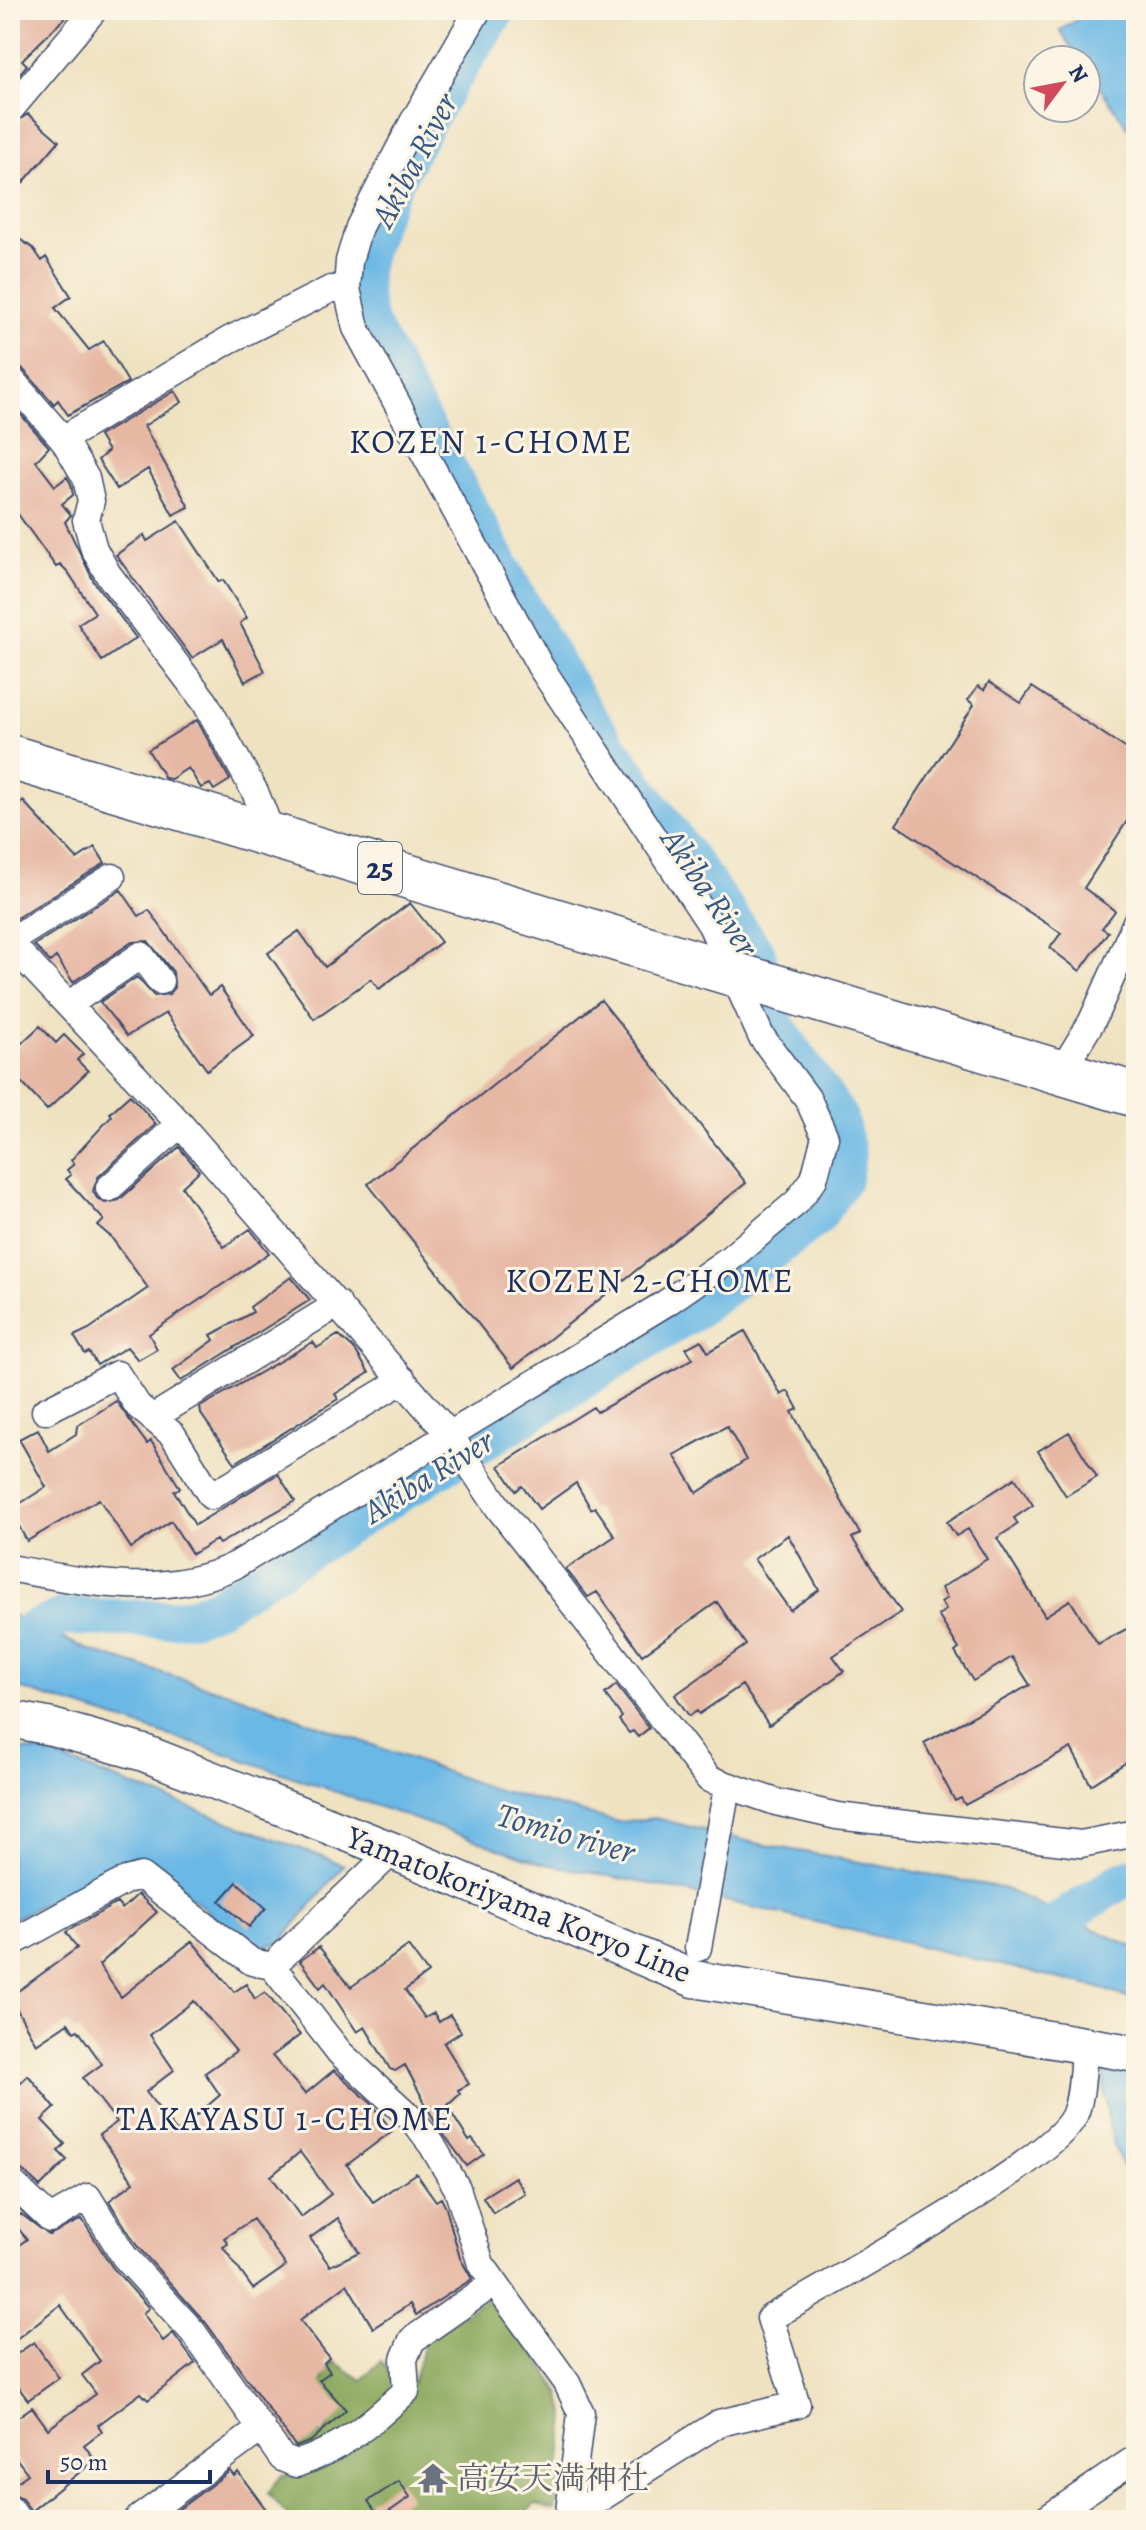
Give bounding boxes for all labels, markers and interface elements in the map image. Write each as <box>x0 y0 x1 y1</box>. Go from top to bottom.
north arrow <box>1022 44 1102 124</box>
text: N <box>1061 59 1095 89</box>
water label: Akiba River <box>358 84 469 237</box>
district label: KOZEN 1-CHOME <box>349 418 633 465</box>
water label: Akiba River <box>649 817 771 966</box>
road number: 25 <box>358 842 402 894</box>
district label: KOZEN 2-CHOME <box>505 1257 795 1304</box>
water label: Akiba River <box>352 1417 503 1536</box>
water label: Tomio river <box>491 1791 642 1875</box>
street label: Yamatokoriyama Koryo Line <box>339 1814 698 1993</box>
district label: TAKAYASU 1-CHOME <box>116 2095 454 2142</box>
scale bar <box>48 2434 210 2484</box>
text: 50 m <box>60 2446 108 2478</box>
place label: 高安天満神社 <box>457 2456 649 2500</box>
temple icon: 高安天満神社 <box>416 2461 450 2495</box>

